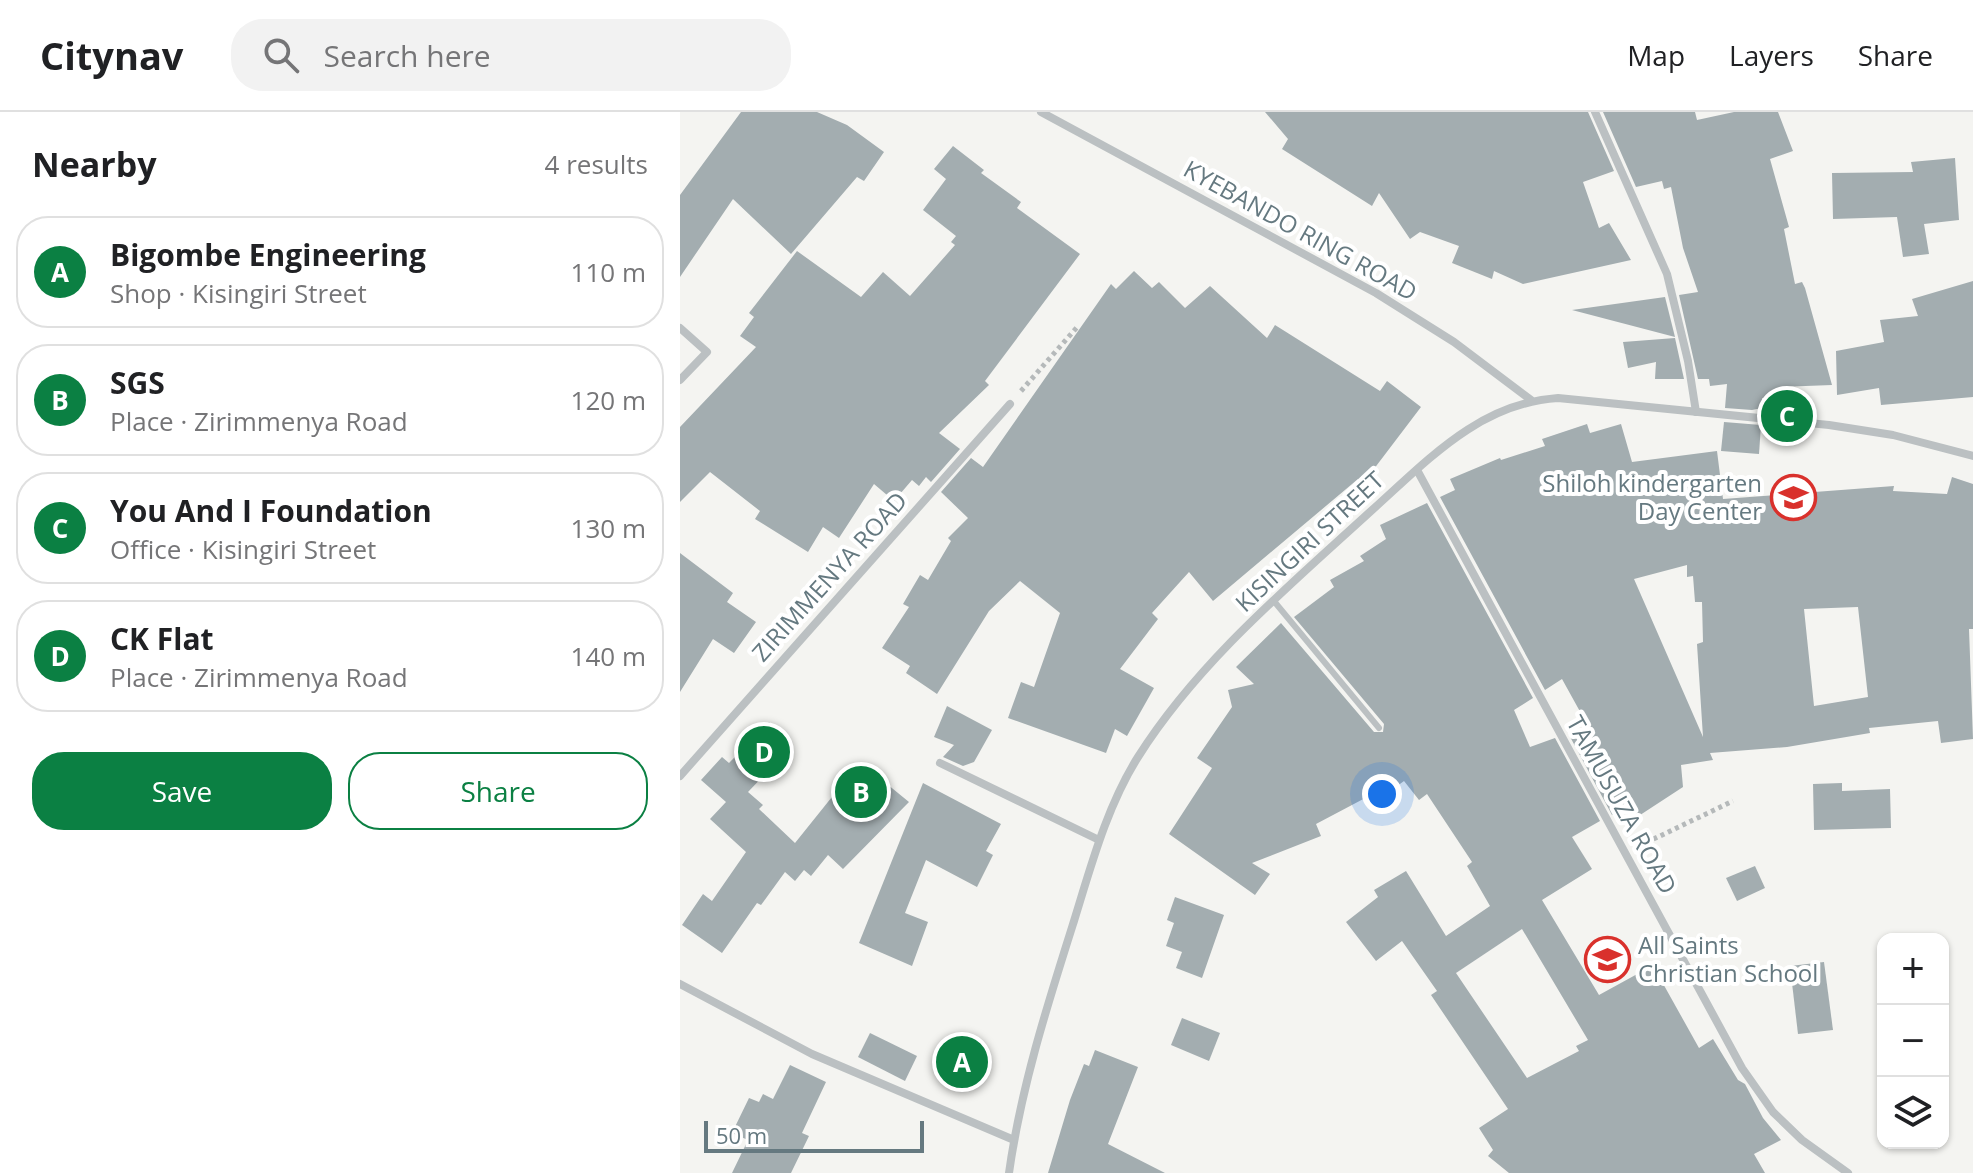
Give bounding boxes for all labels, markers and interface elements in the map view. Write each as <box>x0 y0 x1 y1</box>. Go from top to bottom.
search box <box>231 19 791 91</box>
text: Citynav <box>40 29 183 81</box>
icon: search <box>259 33 303 77</box>
text: Search here <box>323 35 491 76</box>
text: Map <box>1627 36 1685 74</box>
text: Layers <box>1729 36 1814 74</box>
text: Share <box>1858 36 1933 74</box>
text: Nearby <box>32 141 157 187</box>
text: 4 results <box>545 146 648 182</box>
street label: KYEBANDO RING ROAD <box>1178 152 1423 308</box>
text: Bigombe Engineering <box>110 234 426 275</box>
text: A <box>51 254 69 290</box>
text: 110 m <box>571 254 646 290</box>
text: Shop · Kisingiri Street <box>110 275 367 311</box>
text: SGS <box>110 362 165 403</box>
text: B <box>51 382 69 418</box>
text: 120 m <box>571 382 646 418</box>
pin: C <box>1761 386 1813 446</box>
text: Place · Zirimmenya Road <box>110 403 408 439</box>
street label: KISINGIRI STREET <box>1227 463 1391 619</box>
place label: Shiloh kindergarten Day Center <box>1542 466 1762 527</box>
school or university icon: Shiloh kindergarten Day Center <box>1769 474 1817 522</box>
street label: ZIRIMMENYA ROAD <box>744 484 914 668</box>
text: You And I Foundation <box>110 490 432 531</box>
text: C <box>52 510 68 546</box>
text: 130 m <box>571 510 646 546</box>
text: Office · Kisingiri Street <box>110 531 376 567</box>
text: CK Flat <box>110 618 214 659</box>
text: D <box>50 638 70 674</box>
text: 140 m <box>571 638 646 674</box>
text: Place · Zirimmenya Road <box>110 659 408 695</box>
street label: TAMUSUZA ROAD <box>1560 709 1685 899</box>
pin: D <box>738 722 790 782</box>
button: Save <box>32 752 332 830</box>
button: Share <box>348 752 648 830</box>
pin: B <box>835 762 887 822</box>
your location <box>1362 774 1402 814</box>
place label: All Saints Christian School <box>1638 928 1818 989</box>
map controls <box>1877 933 1949 1149</box>
button: + <box>1877 933 1949 1005</box>
school or university icon: All Saints Christian School <box>1583 936 1631 984</box>
button: − <box>1877 1005 1949 1077</box>
pin: A <box>936 1032 988 1092</box>
button: layers <box>1877 1077 1949 1149</box>
scale bar <box>704 1117 924 1153</box>
text: 50 m <box>716 1120 767 1150</box>

